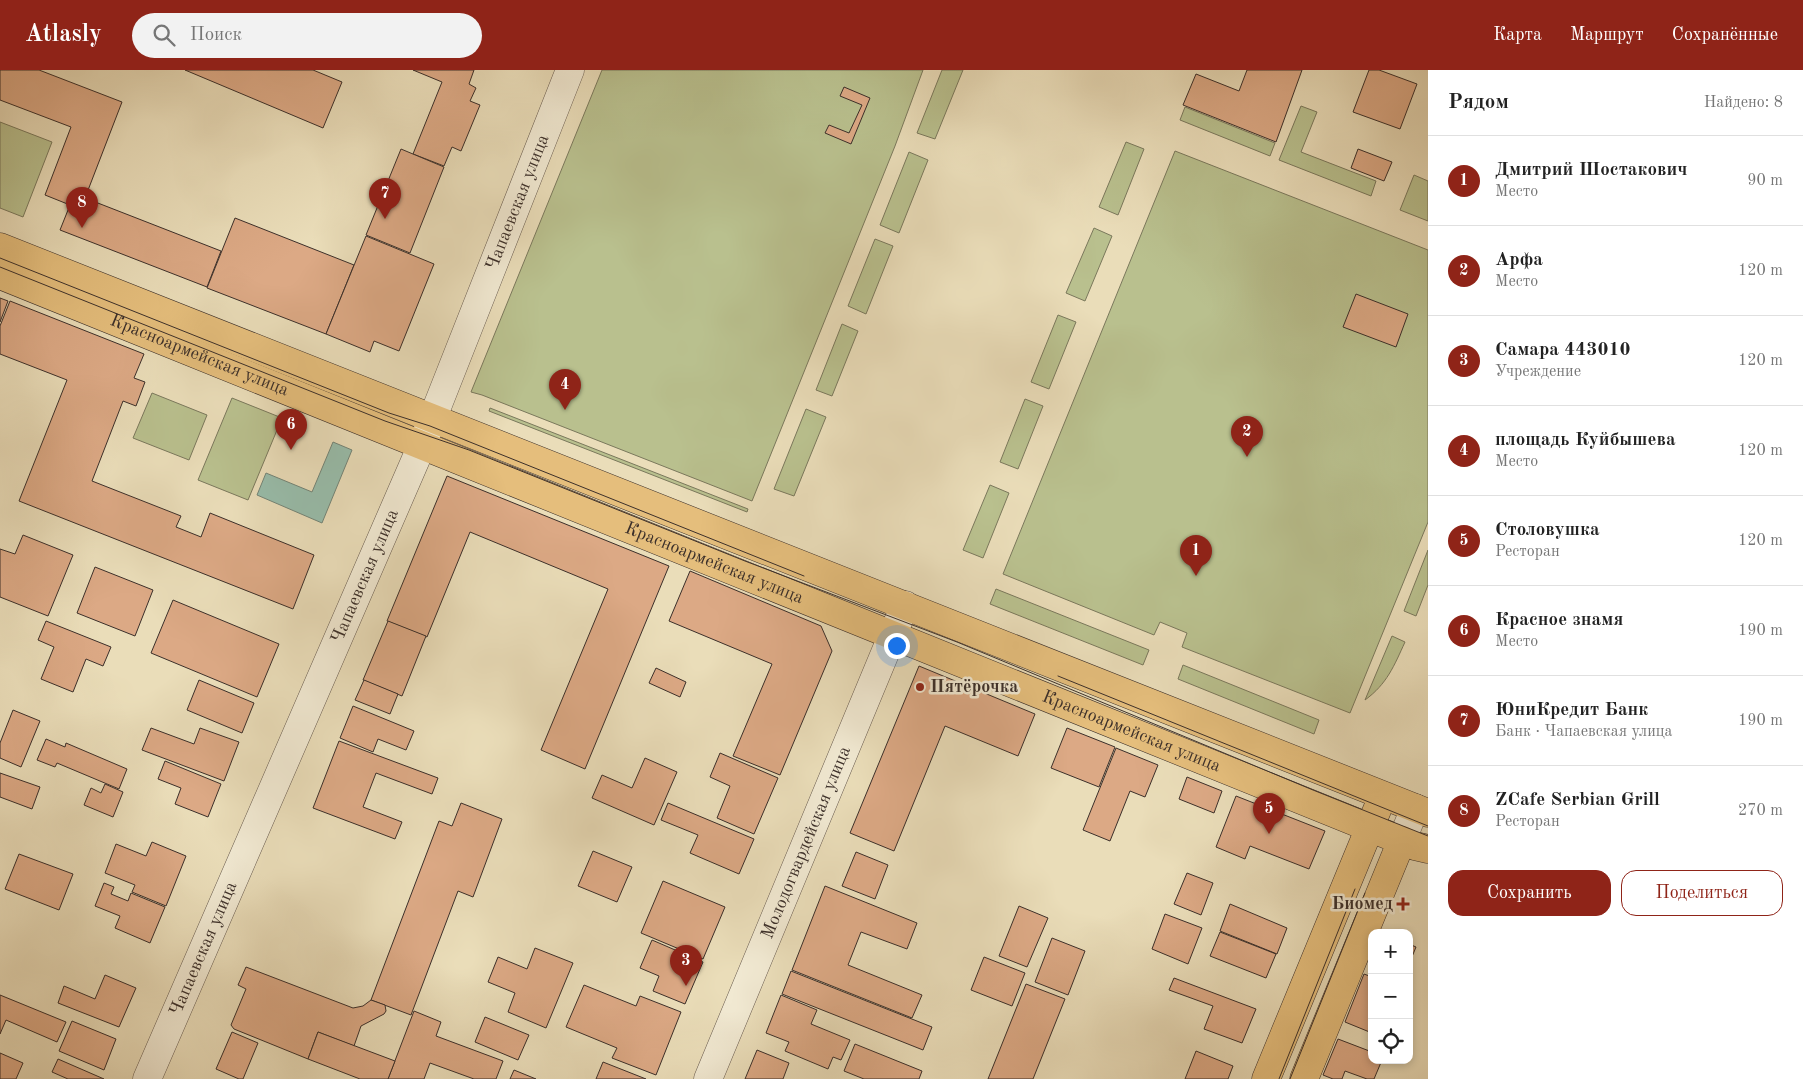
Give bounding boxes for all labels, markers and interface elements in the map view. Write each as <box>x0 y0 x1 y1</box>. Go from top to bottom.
search box <box>132 13 482 58</box>
icon: search <box>150 21 178 49</box>
text: Atlasly <box>25 23 102 47</box>
text: Поиск <box>190 26 242 45</box>
text: Карта <box>1493 26 1542 44</box>
text: Маршрут <box>1570 26 1644 44</box>
text: Сохранённые <box>1672 26 1778 44</box>
text: Рядом <box>1448 92 1509 113</box>
text: Найдено: 8 <box>1704 95 1783 111</box>
street label: Чапаевская улица <box>483 132 553 273</box>
text: Дмитрий Шостакович <box>1495 161 1687 180</box>
text: 1 <box>1459 173 1469 189</box>
text: 90 m <box>1747 173 1783 189</box>
pin: 7 <box>369 178 401 219</box>
text: Место <box>1495 184 1538 200</box>
pin: 8 <box>66 187 98 228</box>
text: Арфа <box>1495 251 1543 270</box>
text: 2 <box>1459 263 1469 279</box>
text: 120 m <box>1738 263 1783 279</box>
text: Место <box>1495 274 1538 290</box>
street label: Красноармейская улица <box>107 311 291 400</box>
text: Самара 443010 <box>1495 341 1630 360</box>
text: 3 <box>1459 353 1469 369</box>
text: 120 m <box>1738 353 1783 369</box>
text: Учреждение <box>1495 364 1581 380</box>
pin: 4 <box>549 369 581 410</box>
pin: 6 <box>275 409 307 450</box>
pin: 2 <box>1231 416 1263 457</box>
text: площадь Куйбышева <box>1495 431 1676 450</box>
text: 4 <box>1459 443 1469 459</box>
text: 120 m <box>1738 443 1783 459</box>
text: Место <box>1495 454 1538 470</box>
street label: Чапаевская улица <box>328 506 402 646</box>
street label: Красноармейская улица <box>622 519 806 607</box>
text: Столовушка <box>1495 521 1600 540</box>
text: 5 <box>1459 533 1469 549</box>
text: 120 m <box>1738 533 1783 549</box>
pin: 1 <box>1180 535 1212 576</box>
text: Ресторан <box>1495 544 1560 560</box>
text: Красное знамя <box>1495 611 1623 630</box>
text: 6 <box>1459 623 1469 639</box>
text: 190 m <box>1738 623 1783 639</box>
your location <box>884 633 910 659</box>
text: Место <box>1495 634 1538 650</box>
place label: Пятёрочка <box>930 678 1018 696</box>
marker: Пятёрочка <box>914 681 926 693</box>
street label: Красноармейская улица <box>1039 687 1223 776</box>
text: ЮниКредит Банк <box>1495 701 1648 720</box>
text: 7 <box>1459 713 1469 729</box>
text: 190 m <box>1738 713 1783 729</box>
text: Банк · Чапаевская улица <box>1495 724 1672 740</box>
street label: Молодогвардейская улица <box>758 744 854 941</box>
text: ZCafe Serbian Grill <box>1495 791 1660 810</box>
pin: 5 <box>1253 793 1285 834</box>
text: 8 <box>1459 803 1469 819</box>
text: 270 m <box>1738 803 1783 819</box>
text: Ресторан <box>1495 814 1560 830</box>
button: Сохранить <box>1448 870 1611 916</box>
button: Поделиться <box>1621 870 1783 916</box>
street label: Чапаевская улица <box>167 879 240 1018</box>
place label: Биомед <box>1332 895 1393 913</box>
marker: Биомед <box>1397 898 1409 910</box>
map controls <box>1368 929 1413 1064</box>
button: + <box>1368 929 1413 974</box>
pin: 3 <box>670 945 702 986</box>
button: − <box>1368 974 1413 1019</box>
button: locate <box>1368 1019 1413 1064</box>

